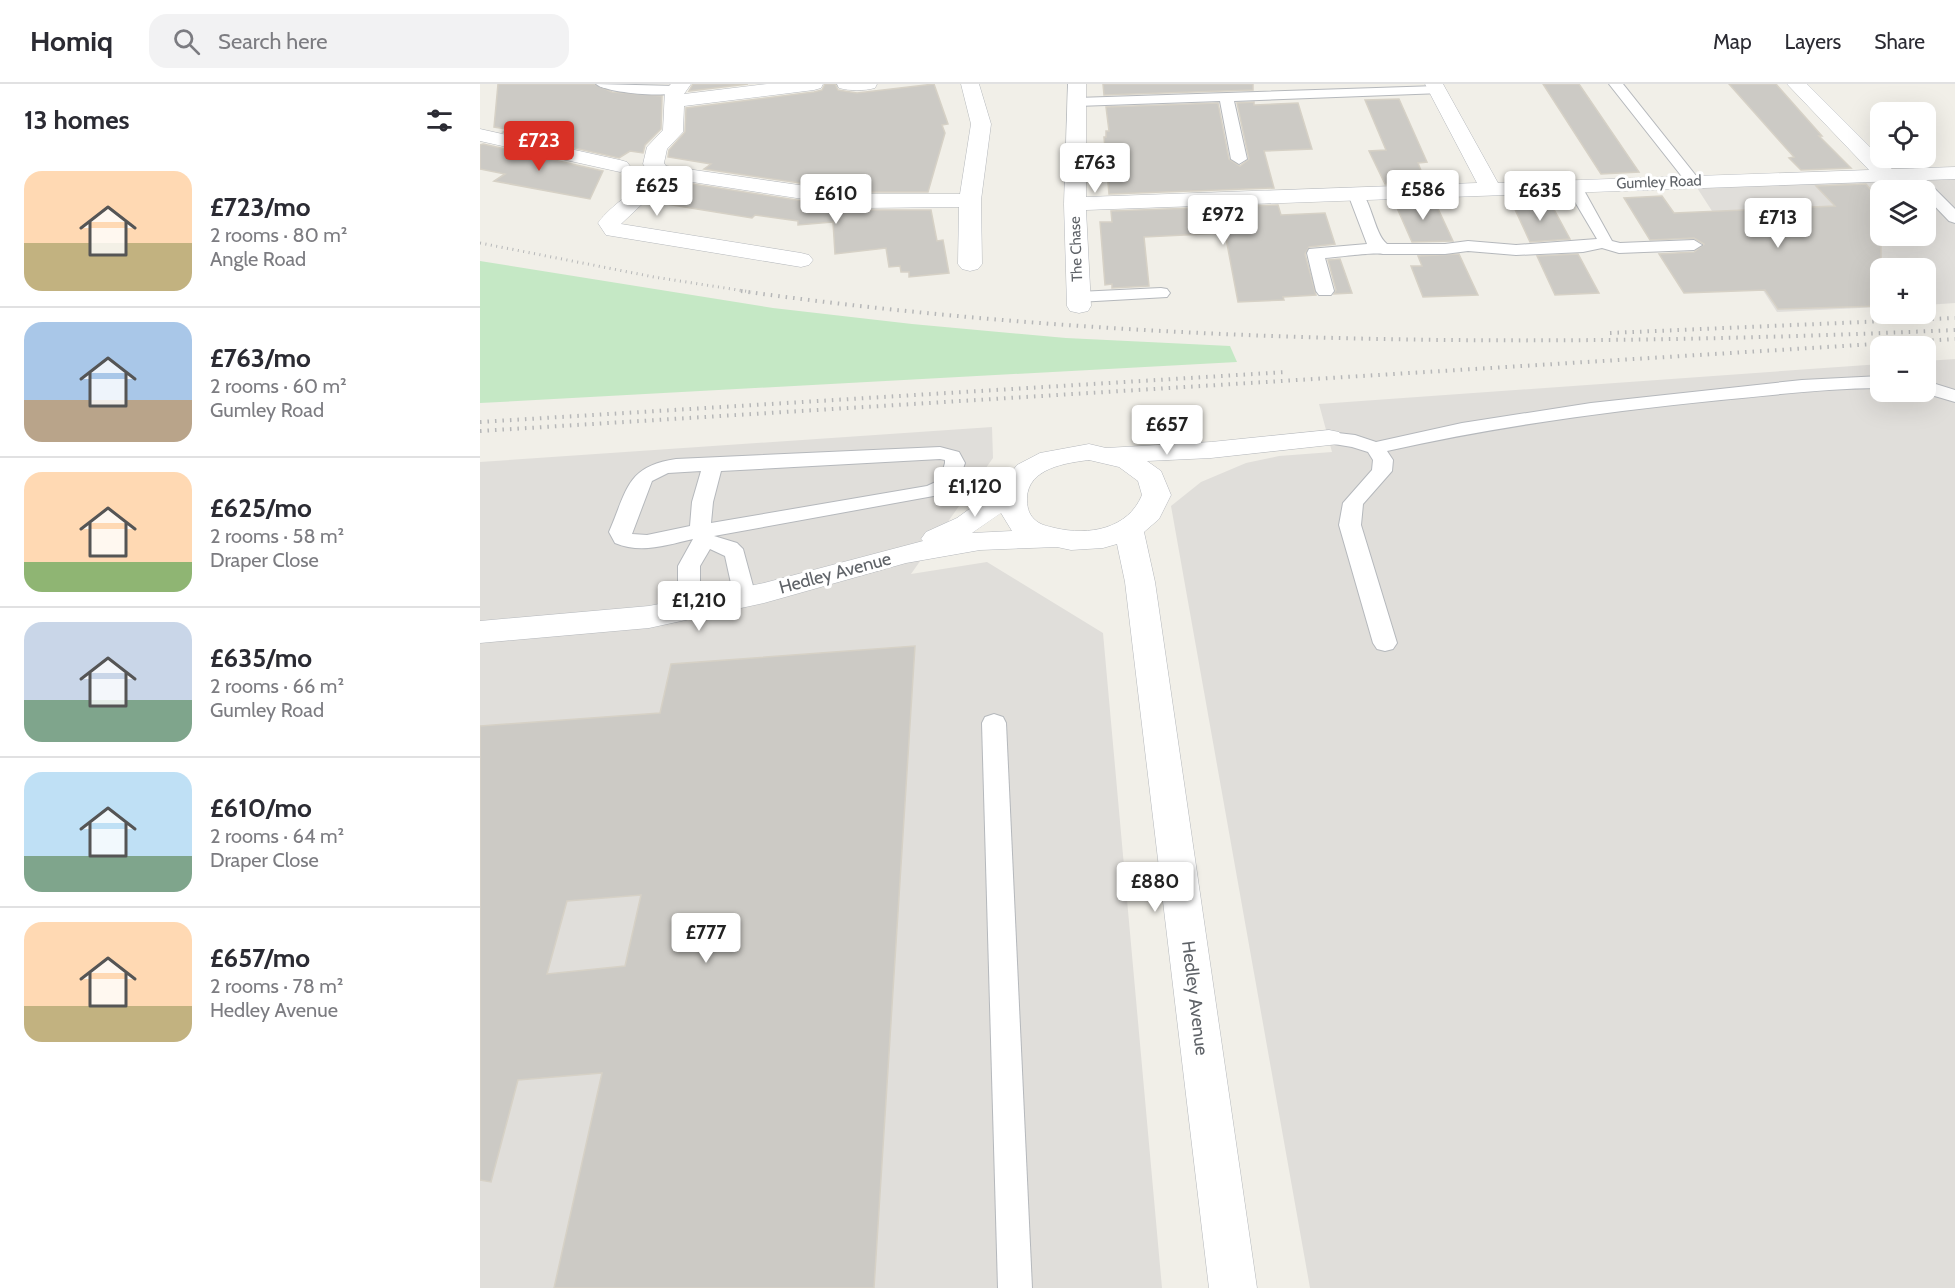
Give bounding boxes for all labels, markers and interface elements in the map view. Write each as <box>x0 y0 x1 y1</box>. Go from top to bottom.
search box <box>149 14 569 68</box>
text: Homiq <box>30 24 113 58</box>
icon: search <box>170 25 203 58</box>
text: Search here <box>218 28 327 55</box>
text: Map <box>1713 29 1752 54</box>
text: Layers <box>1785 29 1841 54</box>
text: Share <box>1874 29 1925 54</box>
map controls <box>1870 102 1936 402</box>
button: locate <box>1870 102 1936 168</box>
text: 13 homes <box>24 104 130 136</box>
icon: filters <box>423 104 456 137</box>
pin: £723 <box>503 121 575 172</box>
text: £723 <box>518 128 560 152</box>
pin: £763 <box>1059 143 1131 194</box>
text: £763 <box>1074 150 1116 174</box>
pin: £625 <box>621 166 693 217</box>
pin: £586 <box>1387 170 1459 221</box>
pin: £635 <box>1504 171 1576 222</box>
street label: Gumley Road <box>1616 172 1702 192</box>
text: £625 <box>636 173 678 197</box>
pin: £610 <box>800 174 872 225</box>
text: £586 <box>1401 177 1445 201</box>
text: £635 <box>1518 178 1562 202</box>
button: layers <box>1870 180 1936 246</box>
text: £610 <box>814 181 858 205</box>
text: £723/mo <box>210 191 311 223</box>
icon: home <box>72 195 144 267</box>
pin: £972 <box>1187 195 1259 246</box>
pin: £713 <box>1742 198 1814 249</box>
text: £972 <box>1202 202 1244 226</box>
text: £713 <box>1759 205 1797 229</box>
street label: The Chase <box>1066 216 1086 282</box>
text: 2 rooms · 80 m² <box>210 223 347 247</box>
text: Angle Road <box>210 247 306 271</box>
button: + <box>1870 258 1936 324</box>
button: − <box>1870 336 1936 402</box>
text: £763/mo <box>210 342 311 374</box>
icon: home <box>72 346 144 418</box>
text: 2 rooms · 60 m² <box>210 374 347 398</box>
text: Gumley Road <box>210 398 324 422</box>
pin: £657 <box>1131 405 1203 456</box>
text: £657 <box>1146 412 1188 436</box>
pin: £1,120 <box>926 467 1024 518</box>
text: £1,120 <box>948 474 1002 498</box>
text: £625/mo <box>210 492 312 524</box>
icon: home <box>72 496 144 568</box>
text: 2 rooms · 58 m² <box>210 524 344 548</box>
street label: Hedley Avenue <box>777 547 893 599</box>
text: Draper Close <box>210 548 319 572</box>
pin: £1,210 <box>650 581 748 632</box>
text: £1,210 <box>672 588 726 612</box>
text: £635/mo <box>210 642 312 674</box>
icon: home <box>72 646 144 718</box>
text: 2 rooms · 66 m² <box>210 674 344 698</box>
text: Gumley Road <box>210 698 324 722</box>
text: £610/mo <box>210 792 312 824</box>
icon: home <box>72 796 144 868</box>
text: 2 rooms · 64 m² <box>210 824 344 848</box>
text: Draper Close <box>210 848 319 872</box>
pin: £880 <box>1119 862 1191 913</box>
text: £880 <box>1131 869 1179 893</box>
pin: £777 <box>670 913 742 964</box>
text: £777 <box>686 920 727 944</box>
street label: Hedley Avenue <box>1177 940 1213 1056</box>
text: £657/mo <box>210 942 310 974</box>
icon: home <box>72 946 144 1018</box>
text: 2 rooms · 78 m² <box>210 974 343 998</box>
text: Hedley Avenue <box>210 998 338 1022</box>

